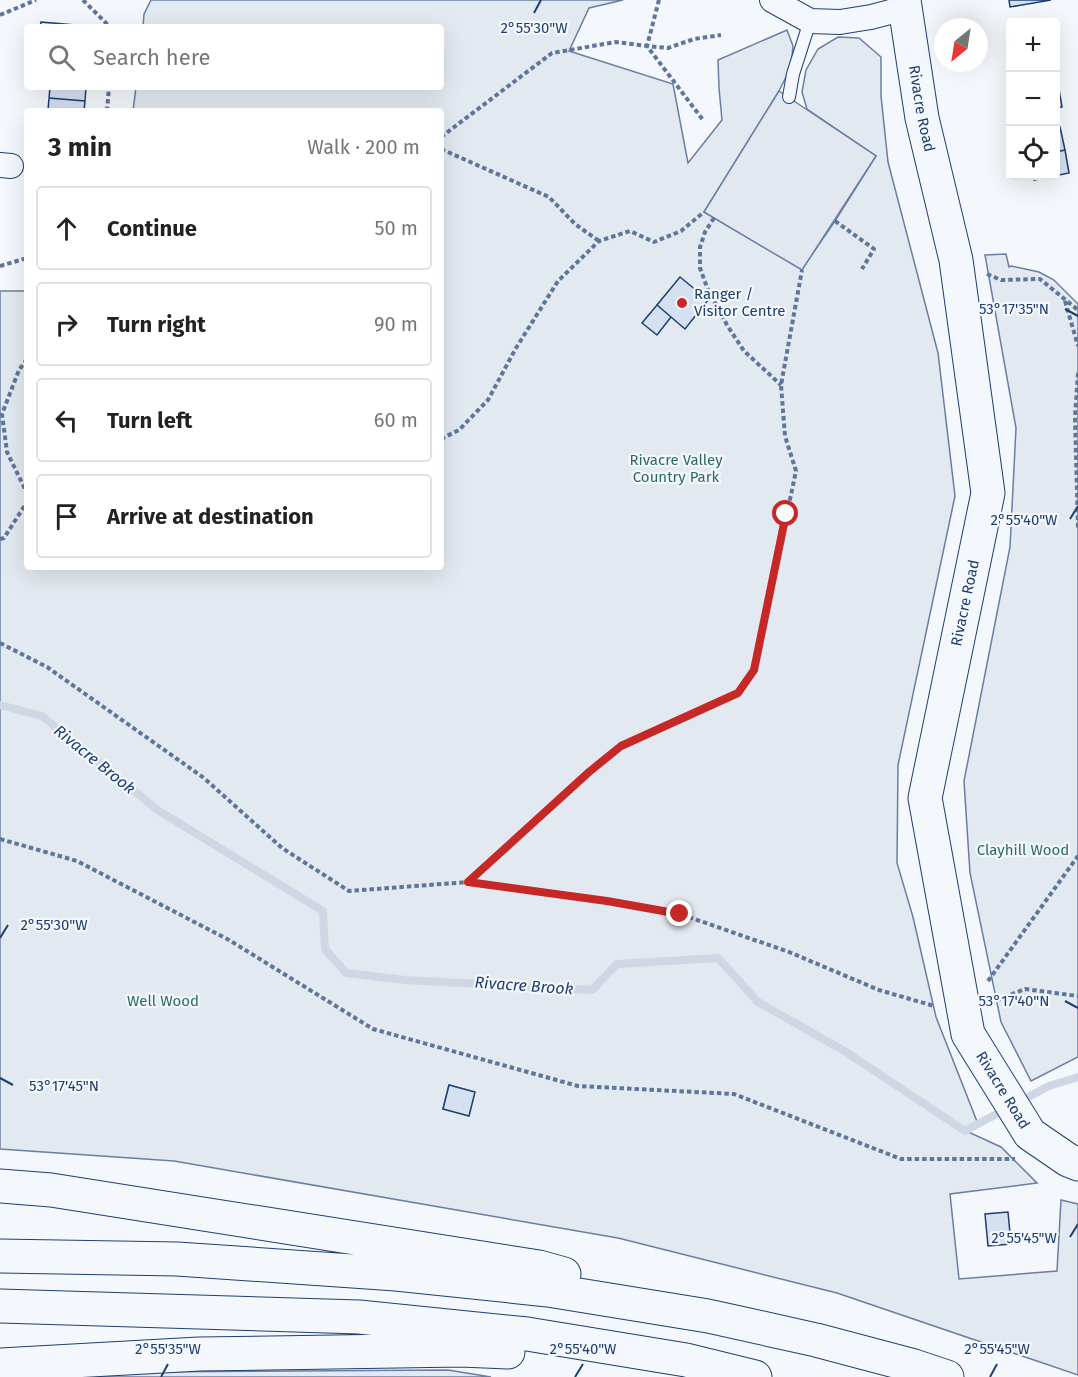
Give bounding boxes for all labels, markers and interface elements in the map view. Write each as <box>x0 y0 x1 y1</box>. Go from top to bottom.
north arrow <box>934 18 988 72</box>
map controls <box>1006 18 1060 180</box>
button: + <box>1006 18 1060 72</box>
text: 2°55'30"W <box>500 19 568 37</box>
search box <box>24 24 444 90</box>
icon: search <box>45 41 78 74</box>
text: Search here <box>93 44 211 71</box>
street label: Rivacre Road <box>905 64 939 154</box>
button: − <box>1006 72 1060 126</box>
button: locate <box>1006 126 1060 180</box>
text: 3 min <box>48 132 112 163</box>
text: Walk · 200 m <box>307 135 420 159</box>
icon: ahead <box>50 212 83 245</box>
text: Continue <box>107 215 197 242</box>
text: 50 m <box>374 216 418 240</box>
place label: Ranger / Visitor Centre <box>694 285 786 320</box>
marker: Ranger / Visitor Centre <box>675 296 689 310</box>
text: 53°17'35"N <box>979 300 1049 318</box>
icon: right <box>50 308 83 341</box>
text: Turn right <box>107 311 206 338</box>
text: 90 m <box>374 312 418 336</box>
icon: left <box>50 404 83 437</box>
text: Turn left <box>107 407 192 434</box>
text: 60 m <box>374 408 418 432</box>
park label: Rivacre Valley Country Park <box>629 451 723 486</box>
icon: arrive <box>50 500 83 533</box>
route start <box>772 500 798 526</box>
text: Arrive at destination <box>107 503 314 530</box>
text: 2°55'40"W <box>990 511 1058 529</box>
street label: Rivacre Road <box>947 558 983 648</box>
water label: Rivacre Brook <box>50 721 139 798</box>
park label: Clayhill Wood <box>977 841 1069 859</box>
route end <box>666 900 692 926</box>
text: 2°55'30"W <box>20 916 88 934</box>
water label: Rivacre Brook <box>474 973 574 998</box>
park label: Well Wood <box>127 992 199 1010</box>
text: 53°17'40"N <box>978 992 1050 1010</box>
street label: Rivacre Road <box>972 1048 1034 1132</box>
text: 53°17'45"N <box>29 1077 99 1095</box>
text: 2°55'45"W <box>991 1229 1057 1247</box>
text: 2°55'35"W <box>135 1340 202 1358</box>
text: 2°55'40"W <box>549 1340 617 1358</box>
text: 2°55'45"W <box>964 1340 1030 1358</box>

